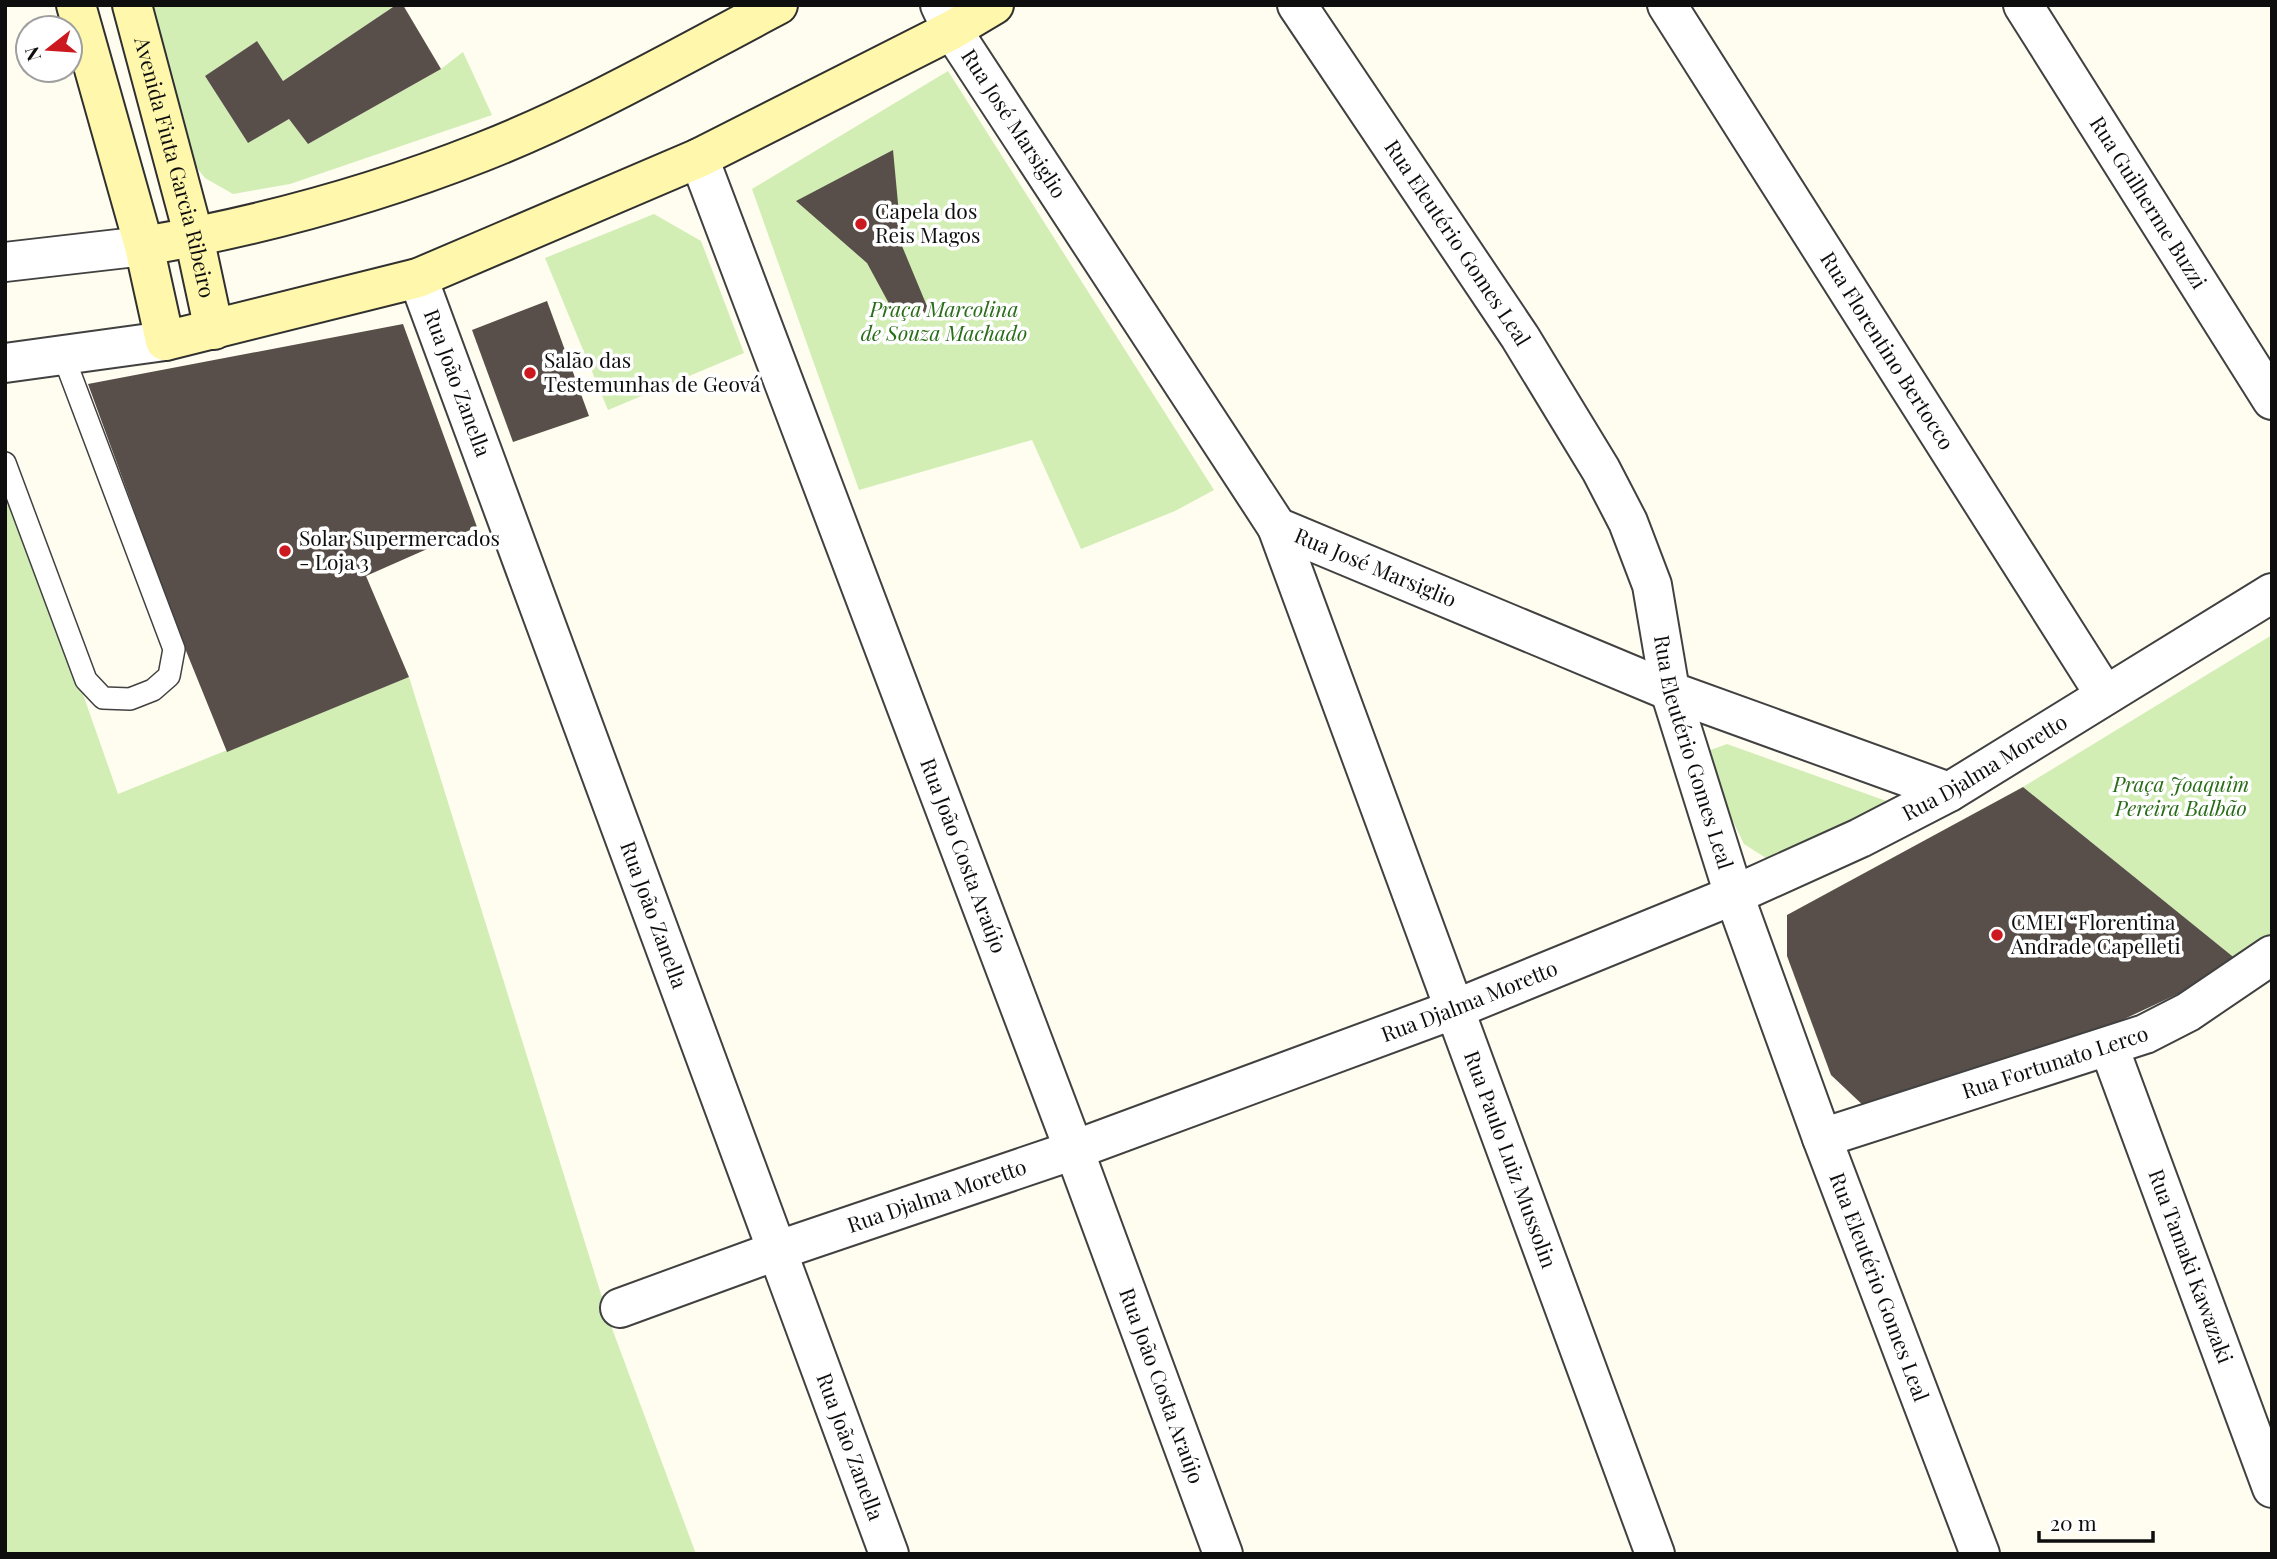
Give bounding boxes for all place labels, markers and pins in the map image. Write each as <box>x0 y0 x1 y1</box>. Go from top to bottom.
place label: Capela dos Reis Magos <box>875 196 980 248</box>
marker: Capela dos Reis Magos <box>853 216 869 232</box>
place label: Salão das Testemunhas de Geová <box>544 345 761 397</box>
marker: Salão das Testemunhas de Geová <box>522 365 538 381</box>
place label: Solar Supermercados - Loja 3 <box>299 523 500 575</box>
marker: Solar Supermercados - Loja 3 <box>277 543 293 559</box>
place label: CMEI “Florentina Andrade Capelleti <box>2010 907 2181 959</box>
marker: CMEI “Florentina Andrade Capelleti <box>1989 927 2005 943</box>

